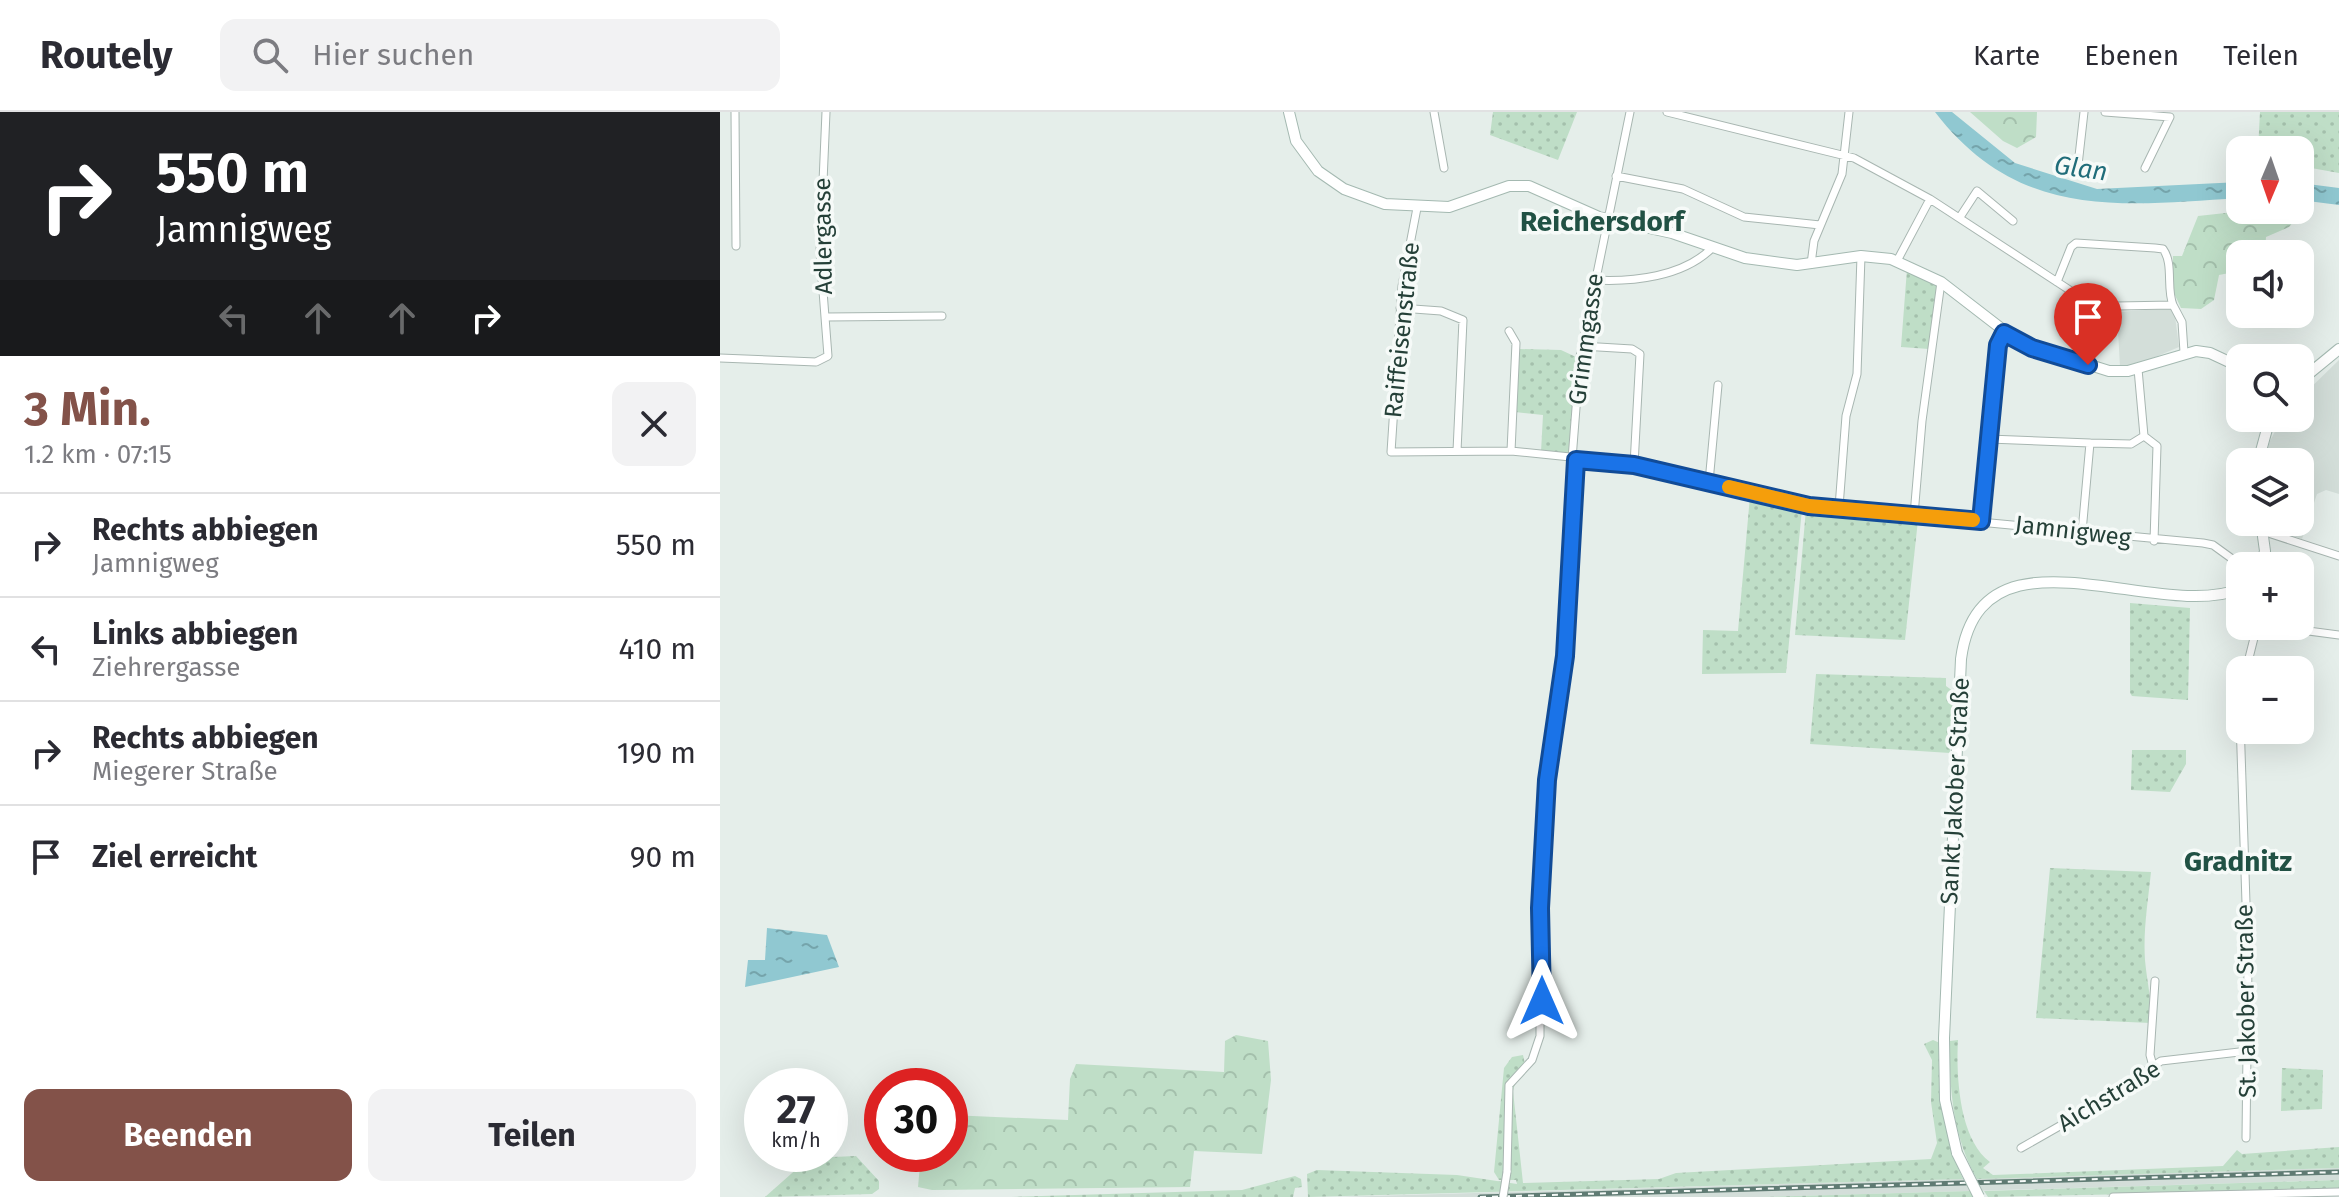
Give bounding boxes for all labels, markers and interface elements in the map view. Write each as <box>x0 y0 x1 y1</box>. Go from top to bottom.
search box <box>220 19 780 91</box>
text: Routely <box>40 32 172 78</box>
icon: search <box>248 33 292 77</box>
text: Hier suchen <box>312 37 474 73</box>
text: Karte <box>1973 39 2040 72</box>
text: Ebenen <box>2084 39 2179 72</box>
text: Teilen <box>2223 39 2299 72</box>
north arrow <box>2226 136 2314 224</box>
map controls <box>2226 136 2314 744</box>
text: 550 m <box>156 140 309 207</box>
icon: right <box>24 144 128 248</box>
water label: Glan <box>2052 149 2110 188</box>
street label: Adlergasse <box>808 177 838 295</box>
district label: Reichersdorf <box>1520 205 1687 238</box>
text: Jamnigweg <box>156 208 332 252</box>
button: sound <box>2226 240 2314 328</box>
street label: Raiffeisenstraße <box>1379 241 1425 419</box>
street label: Grimmgasse <box>1563 271 1609 407</box>
pin <box>2054 283 2122 365</box>
icon: arrive <box>2066 295 2110 339</box>
icon: left <box>212 296 256 340</box>
icon: ahead <box>296 296 340 340</box>
icon: ahead <box>380 296 424 340</box>
icon: right <box>464 296 508 340</box>
button: search <box>2226 344 2314 432</box>
text: 3 Min. <box>24 380 151 438</box>
button: close <box>612 382 696 466</box>
text: 1.2 km · 07:15 <box>24 439 172 470</box>
button: layers <box>2226 448 2314 536</box>
street label: Jamnigweg <box>2013 510 2133 552</box>
text: Rechts abbiegen <box>92 512 319 548</box>
icon: right <box>24 523 68 567</box>
text: 550 m <box>616 527 696 563</box>
text: Jamnigweg <box>92 548 219 579</box>
button: + <box>2226 552 2314 640</box>
text: Links abbiegen <box>92 616 298 652</box>
icon: left <box>24 627 68 671</box>
text: 410 m <box>618 631 696 667</box>
text: Ziehrergasse <box>92 652 241 683</box>
button: − <box>2226 656 2314 744</box>
street label: Sankt Jakober Straße <box>1935 677 1975 905</box>
text: Rechts abbiegen <box>92 720 319 756</box>
icon: right <box>24 731 68 775</box>
text: 190 m <box>617 735 696 771</box>
text: Miegerer Straße <box>92 756 278 787</box>
icon: arrive <box>24 835 68 879</box>
text: Ziel erreicht <box>92 839 257 875</box>
text: 90 m <box>630 839 696 875</box>
district label: Gradnitz <box>2184 845 2292 878</box>
street label: St. Jakober Straße <box>2230 904 2262 1098</box>
position arrow <box>1500 959 1584 1043</box>
street label: Aichstraße <box>2053 1054 2165 1138</box>
speed limit sign: 30 <box>864 1068 968 1172</box>
text: 27 <box>777 1086 816 1134</box>
button: Beenden <box>24 1089 352 1181</box>
button: Teilen <box>368 1089 696 1181</box>
text: km/h <box>771 1128 821 1152</box>

